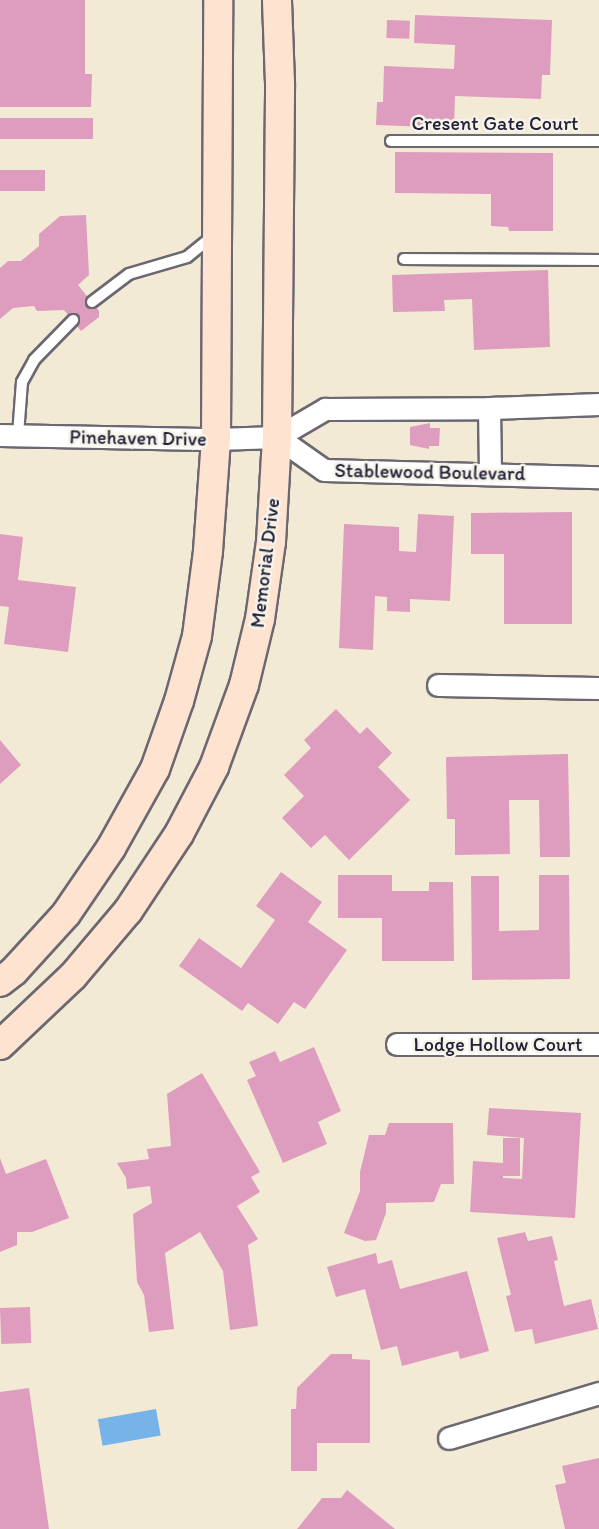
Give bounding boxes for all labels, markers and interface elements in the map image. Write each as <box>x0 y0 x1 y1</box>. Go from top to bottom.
street label: Cresent Gate Court <box>412 111 578 135</box>
street label: Pinehaven Drive <box>69 425 207 451</box>
street label: Stablewood Boulevard <box>334 458 526 486</box>
street label: Memorial Drive <box>245 497 285 629</box>
street label: Lodge Hollow Court <box>414 1032 582 1056</box>

